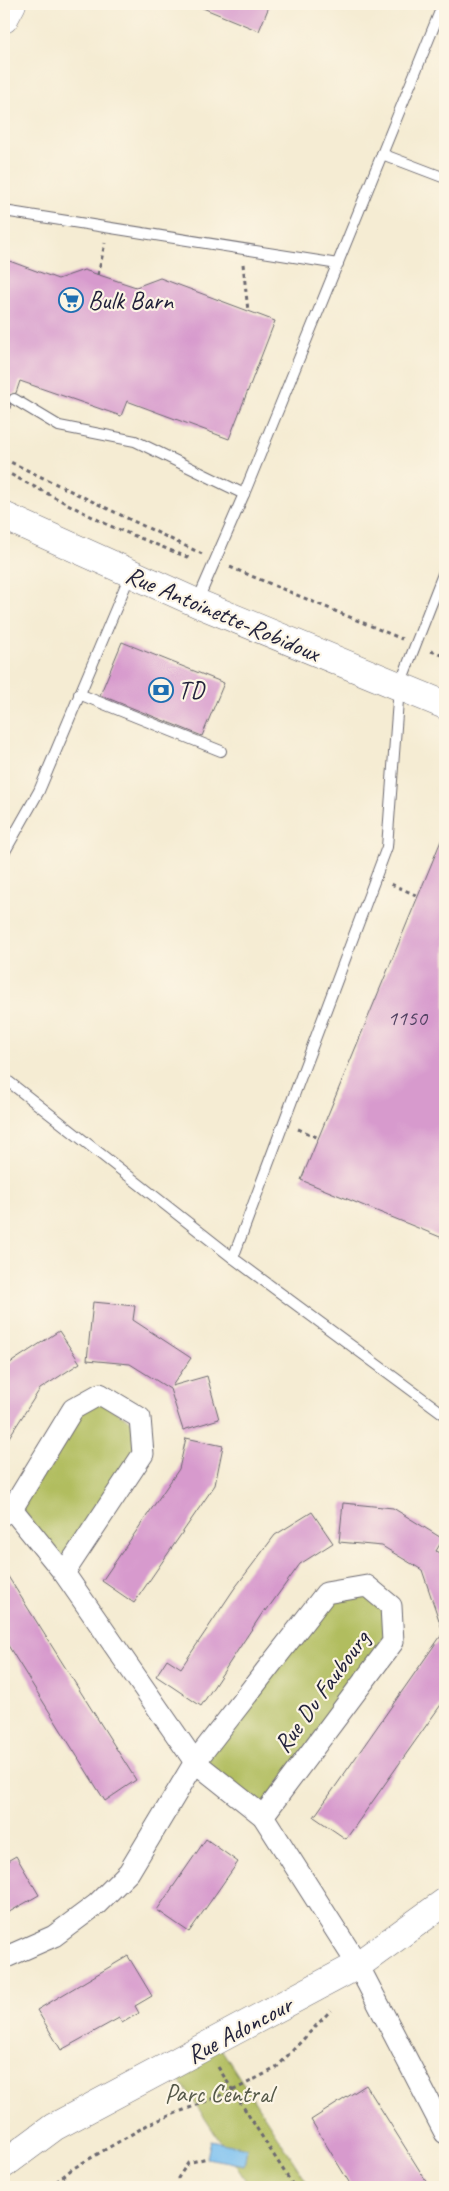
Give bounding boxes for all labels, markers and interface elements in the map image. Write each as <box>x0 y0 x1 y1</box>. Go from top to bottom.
place label: Bulk Barn <box>88 285 174 317</box>
supermarket icon: Bulk Barn <box>58 287 84 313</box>
street label: Rue Antoinette-Robidoux <box>121 559 327 670</box>
place label: TD <box>178 675 205 707</box>
bank icon: TD <box>148 677 174 703</box>
house number: 1150 <box>387 1004 429 1032</box>
street label: Rue Du Faubourg <box>267 1622 378 1759</box>
street label: Rue Adoncour <box>181 1987 300 2071</box>
park label: Parc Central <box>165 2078 278 2110</box>

